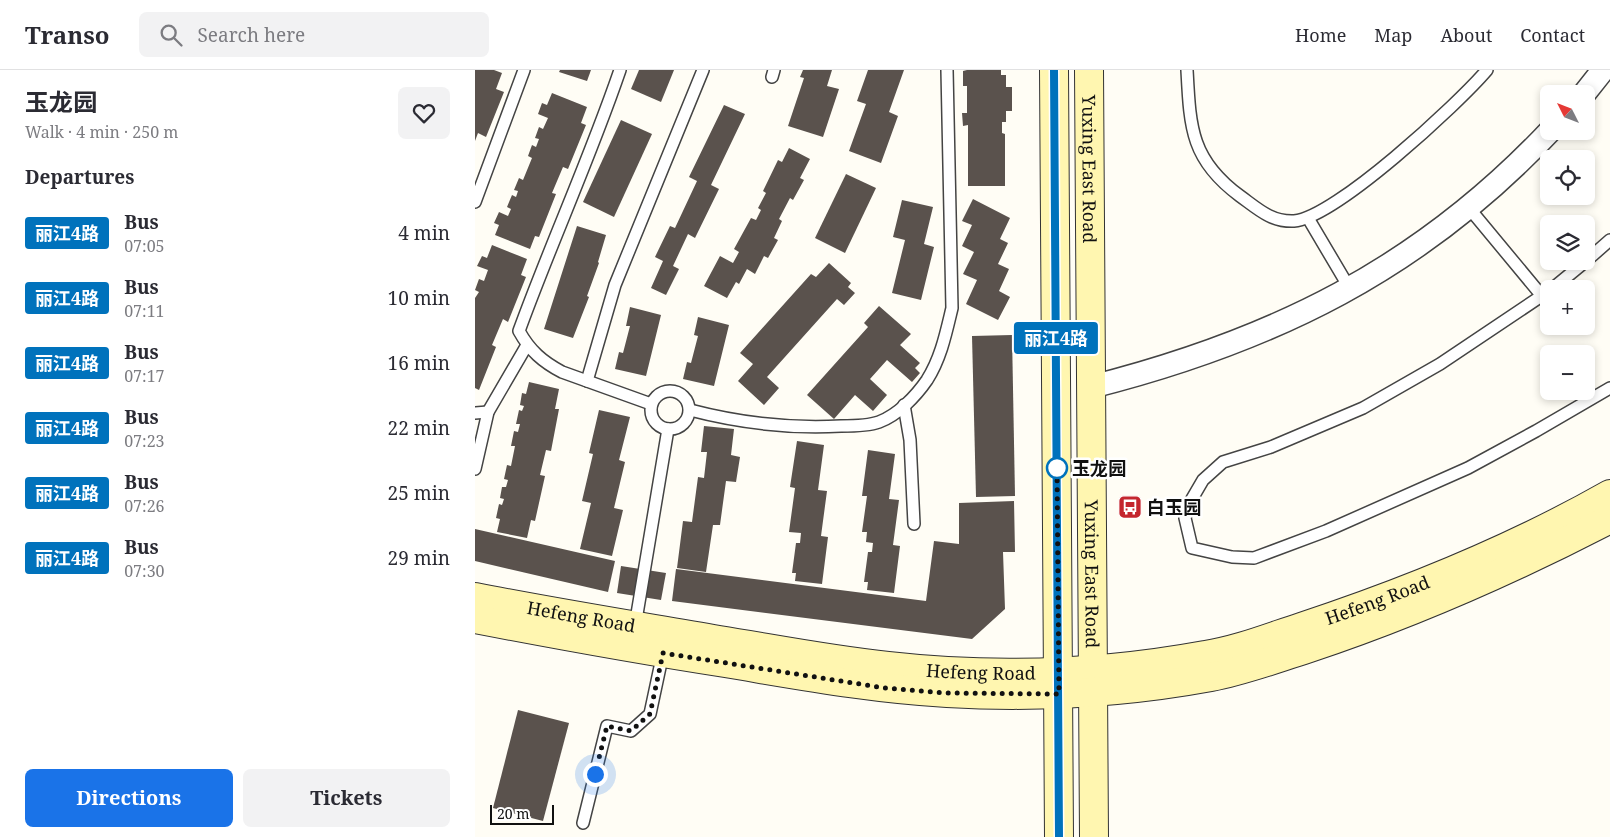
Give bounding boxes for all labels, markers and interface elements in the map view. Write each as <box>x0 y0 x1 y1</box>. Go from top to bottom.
search box <box>139 12 489 57</box>
text: Transo <box>25 18 109 51</box>
icon: search <box>157 21 185 49</box>
text: Search here <box>197 22 305 48</box>
text: Home <box>1295 23 1346 47</box>
text: Map <box>1374 23 1412 47</box>
text: About <box>1440 23 1492 47</box>
text: Contact <box>1520 23 1585 47</box>
text: 玉龙园 <box>25 85 97 118</box>
north arrow <box>1540 85 1595 140</box>
map controls <box>1540 85 1595 400</box>
button: heart <box>398 87 450 139</box>
street label: Yuxing East Road <box>1077 94 1102 243</box>
text: Walk · 4 min · 250 m <box>25 121 178 143</box>
button: locate <box>1540 150 1595 205</box>
text: Departures <box>25 164 134 190</box>
text: Bus <box>124 209 159 235</box>
button: layers <box>1540 215 1595 270</box>
text: 4 min <box>398 220 450 246</box>
text: 丽江4路 <box>35 221 99 245</box>
text: 07:05 <box>124 235 165 257</box>
text: Bus <box>124 274 159 300</box>
button: + <box>1540 280 1595 335</box>
text: 10 min <box>388 285 450 311</box>
text: 丽江4路 <box>35 286 99 310</box>
text: 07:11 <box>124 300 165 322</box>
line badge: 丽江4路 <box>1021 322 1091 354</box>
text: 丽江4路 <box>1024 326 1088 350</box>
text: Bus <box>124 339 159 365</box>
button: − <box>1540 345 1595 400</box>
text: 16 min <box>388 350 450 376</box>
text: 丽江4路 <box>35 351 99 375</box>
text: 07:17 <box>124 365 165 387</box>
text: Bus <box>124 404 159 430</box>
text: 22 min <box>388 415 450 441</box>
text: 丽江4路 <box>35 416 99 440</box>
text: 07:23 <box>124 430 165 452</box>
place label: 玉龙园 <box>1072 456 1126 480</box>
marker: 玉龙园 <box>1046 457 1068 479</box>
text: Bus <box>124 469 159 495</box>
text: 25 min <box>388 480 450 506</box>
text: 丽江4路 <box>35 481 99 505</box>
bus stop icon: 白玉园 <box>1117 494 1143 520</box>
text: 07:26 <box>124 495 165 517</box>
place label: 白玉园 <box>1147 495 1201 519</box>
street label: Yuxing East Road <box>1080 499 1105 648</box>
text: Bus <box>124 534 159 560</box>
text: 29 min <box>388 545 450 571</box>
text: 丽江4路 <box>35 546 99 570</box>
text: 07:30 <box>124 560 165 582</box>
street label: Hefeng Road <box>1322 569 1433 630</box>
street label: Hefeng Road <box>525 595 637 638</box>
street label: Hefeng Road <box>925 658 1036 685</box>
your location <box>583 762 608 787</box>
button: Directions <box>25 769 233 827</box>
button: Tickets <box>243 769 450 827</box>
scale bar <box>490 802 554 825</box>
text: 20 m <box>497 804 530 823</box>

